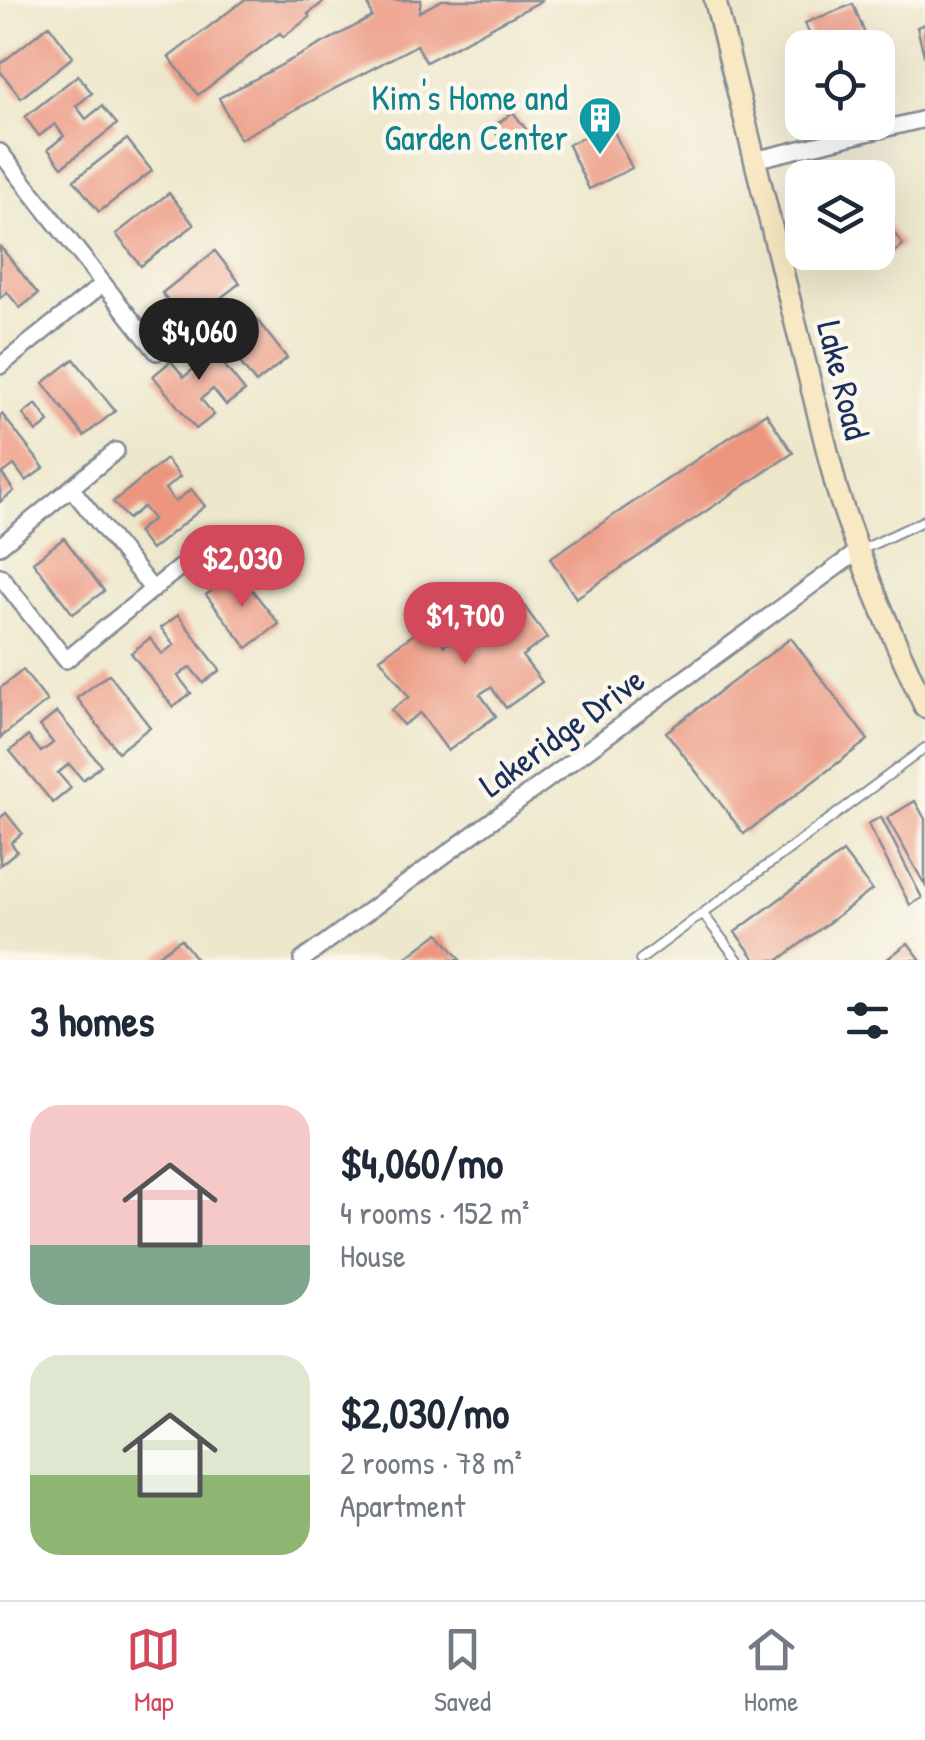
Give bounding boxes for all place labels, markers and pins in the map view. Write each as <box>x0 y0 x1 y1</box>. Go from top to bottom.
place label: Kim's Home and Garden Center <box>371 74 568 161</box>
building icon: Kim's Home and Garden Center <box>577 95 623 156</box>
pin: $4,060 <box>118 298 280 383</box>
pin: $2,030 <box>161 525 323 610</box>
pin: $1,700 <box>384 582 546 667</box>

